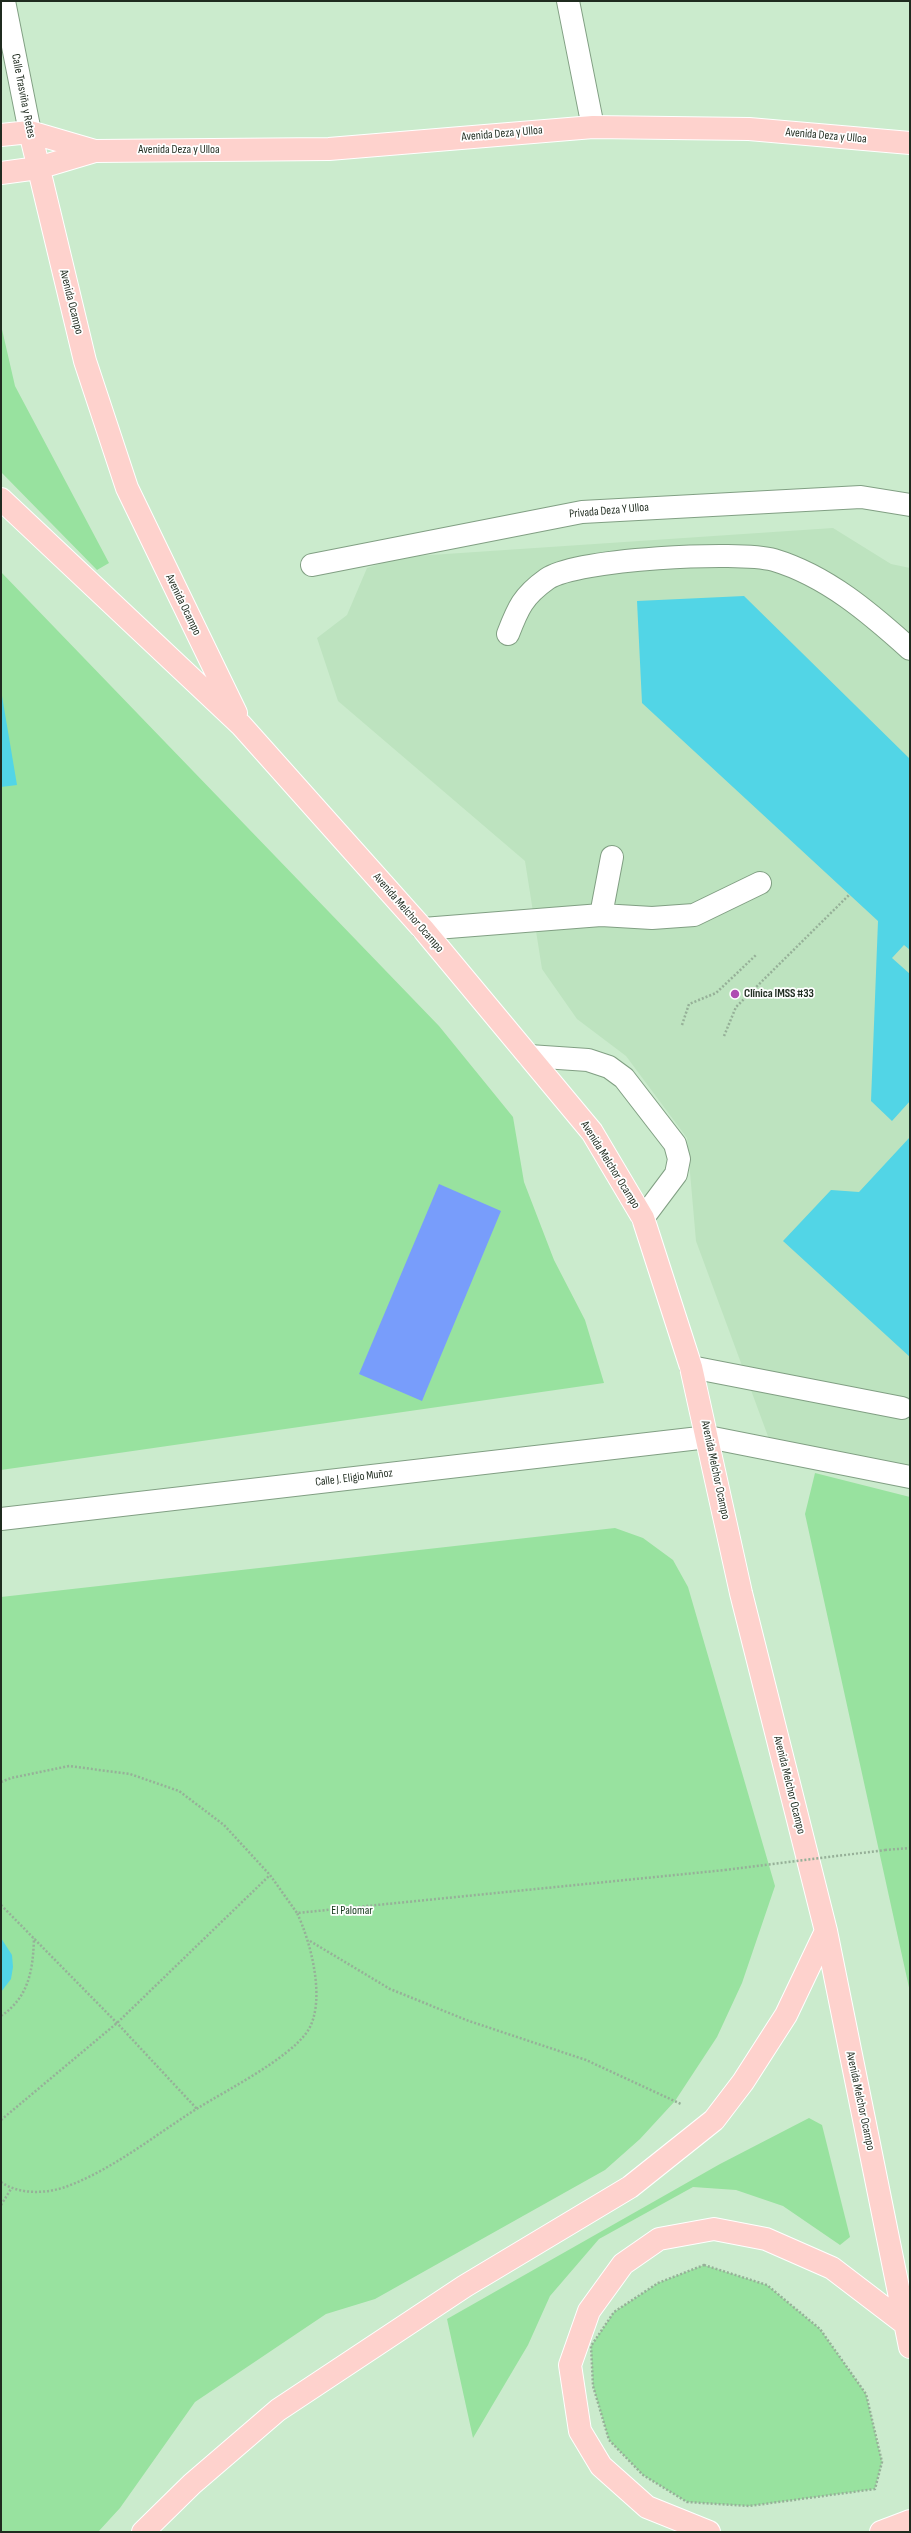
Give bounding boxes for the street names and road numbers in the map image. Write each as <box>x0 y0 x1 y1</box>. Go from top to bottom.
street label: Calle Trasviña y Retes <box>8 53 38 139</box>
street label: Avenida Deza y Ulloa <box>461 123 543 145</box>
street label: Avenida Deza y Ulloa <box>785 125 867 147</box>
street label: Avenida Deza y Ulloa <box>138 143 220 157</box>
street label: Avenida Ocampo <box>56 268 86 336</box>
street label: Privada Deza Y Ulloa <box>569 500 649 522</box>
street label: Avenida Ocampo <box>162 572 204 638</box>
street label: Avenida Melchor Ocampo <box>370 870 446 956</box>
street label: Avenida Melchor Ocampo <box>577 1119 643 1211</box>
street label: Avenida Melchor Ocampo <box>698 1419 732 1521</box>
street label: Calle J. Eligio Muñoz <box>314 1466 394 1490</box>
street label: Avenida Melchor Ocampo <box>770 1734 808 1836</box>
street label: Avenida Melchor Ocampo <box>843 2050 877 2152</box>

